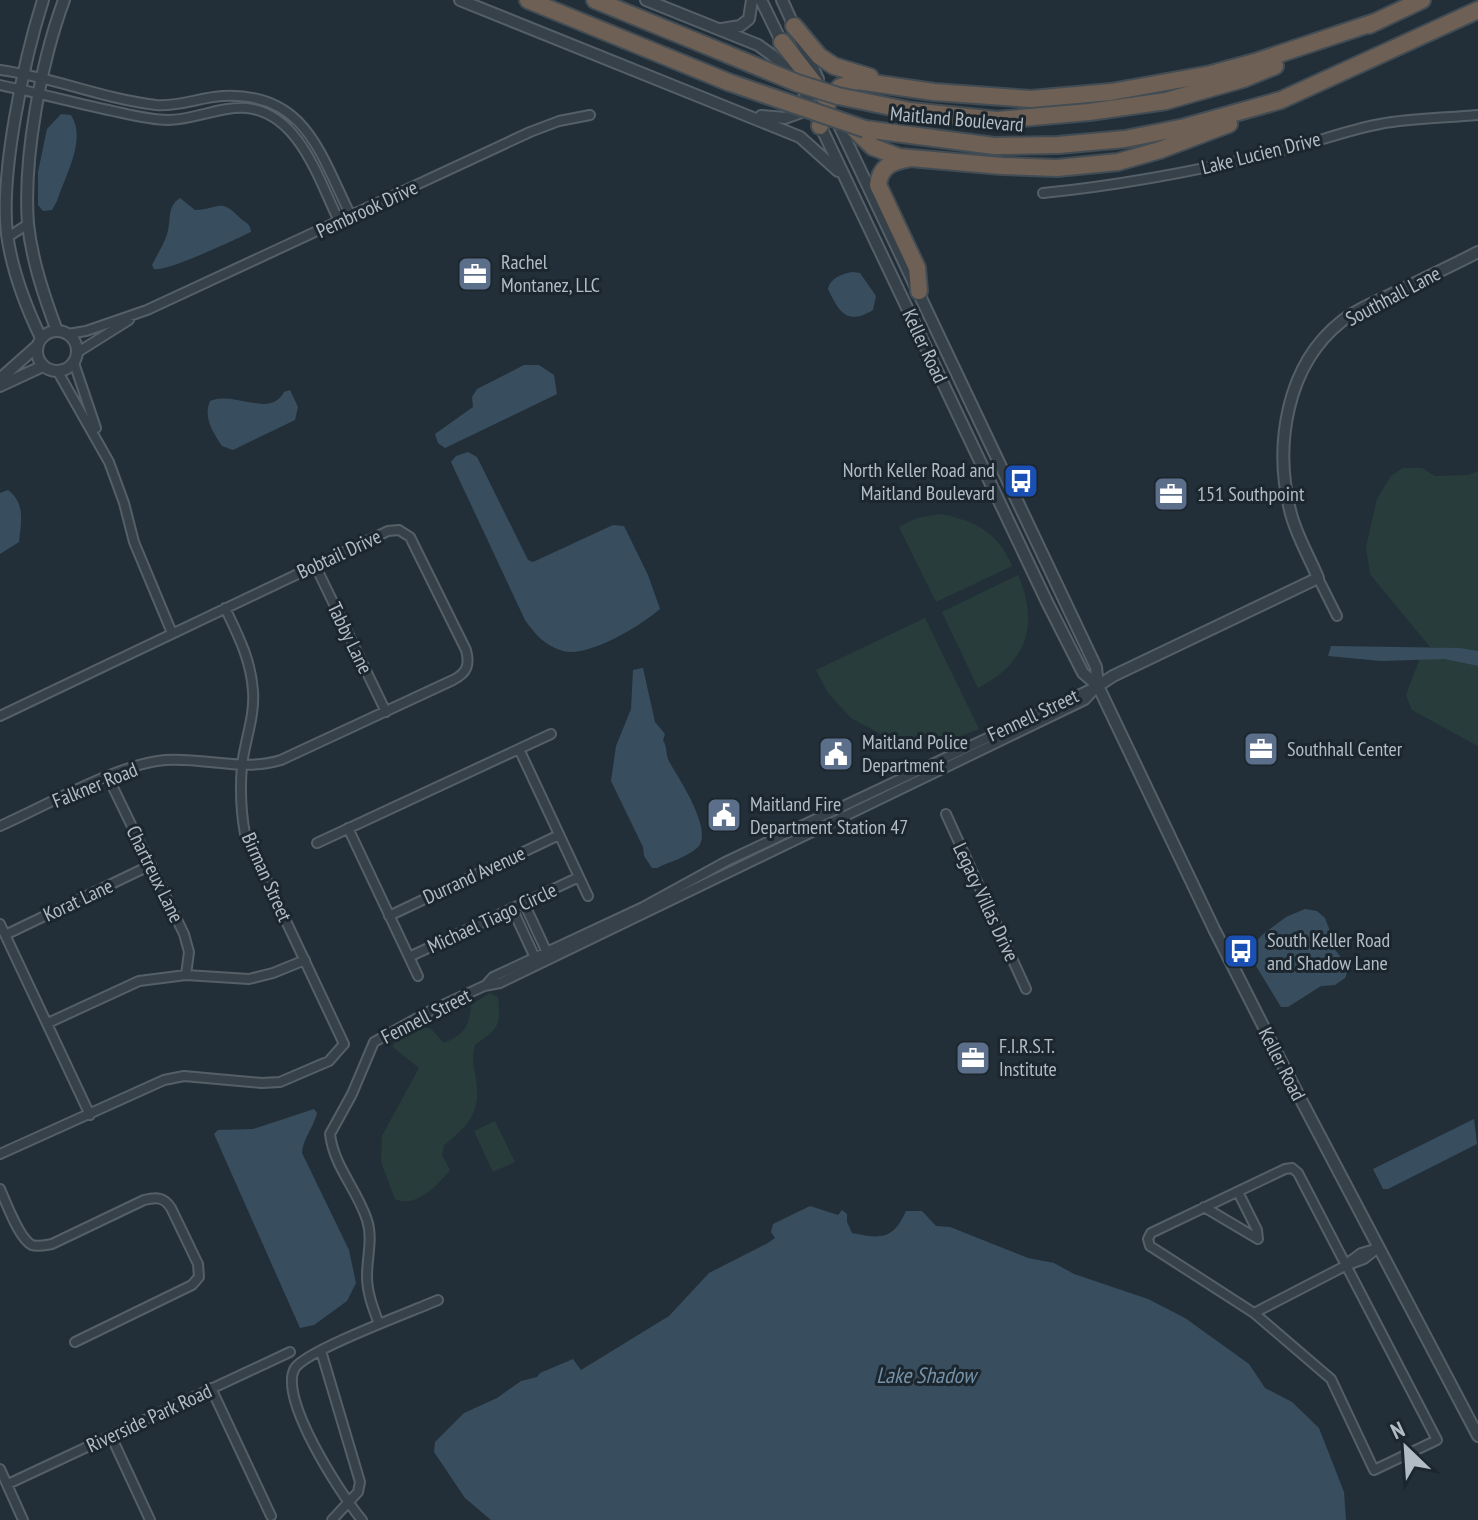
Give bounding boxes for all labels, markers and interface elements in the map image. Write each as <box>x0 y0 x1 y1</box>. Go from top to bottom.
street label: Maitland Boulevard <box>889 100 1025 138</box>
street label: Lake Lucien Drive <box>1199 126 1323 180</box>
street label: Pembrook Drive <box>312 174 422 244</box>
place label: Rachel Montanez, LLC <box>501 249 600 298</box>
office icon: Rachel Montanez, LLC <box>456 255 494 293</box>
street label: Southhall Lane <box>1341 260 1445 332</box>
street label: Keller Road <box>897 305 953 387</box>
place label: North Keller Road and Maitland Boulevard <box>843 457 995 506</box>
bus stop icon: North Keller Road and Maitland Boulevard <box>1002 462 1040 500</box>
office icon: 151 Southpoint <box>1152 475 1190 513</box>
place label: 151 Southpoint <box>1197 481 1305 507</box>
street label: Bobtail Drive <box>293 523 385 585</box>
street label: Tabby Lane <box>322 598 378 678</box>
street label: Fennell Street <box>983 682 1083 747</box>
place label: Maitland Police Department <box>862 729 968 778</box>
office icon: Southhall Center <box>1242 730 1280 768</box>
public building icon: Maitland Police Department <box>817 735 855 773</box>
place label: Southhall Center <box>1287 736 1403 762</box>
street label: Falkner Road <box>49 756 141 814</box>
place label: Maitland Fire Department Station 47 <box>750 791 908 840</box>
public building icon: Maitland Fire Department Station 47 <box>705 796 743 834</box>
street label: Chartreux Lane <box>120 821 190 927</box>
street label: Birman Street <box>236 828 298 926</box>
street label: Legacy Villas Drive <box>947 838 1025 966</box>
street label: Durrand Avenue <box>419 840 529 910</box>
street label: Korat Lane <box>39 873 117 927</box>
street label: Michael Tiago Circle <box>423 877 561 959</box>
place label: South Keller Road and Shadow Lane <box>1267 927 1390 976</box>
bus stop icon: South Keller Road and Shadow Lane <box>1222 932 1260 970</box>
street label: Fennell Street <box>377 982 476 1050</box>
street label: Keller Road <box>1253 1023 1311 1105</box>
place label: F.I.R.S.T. Institute <box>999 1033 1057 1082</box>
office icon: F.I.R.S.T. Institute <box>954 1039 992 1077</box>
water label: Lake Shadow <box>876 1361 979 1389</box>
street label: Riverside Park Road <box>82 1378 216 1458</box>
north arrow <box>1366 1408 1446 1488</box>
text: N <box>1386 1415 1409 1445</box>

